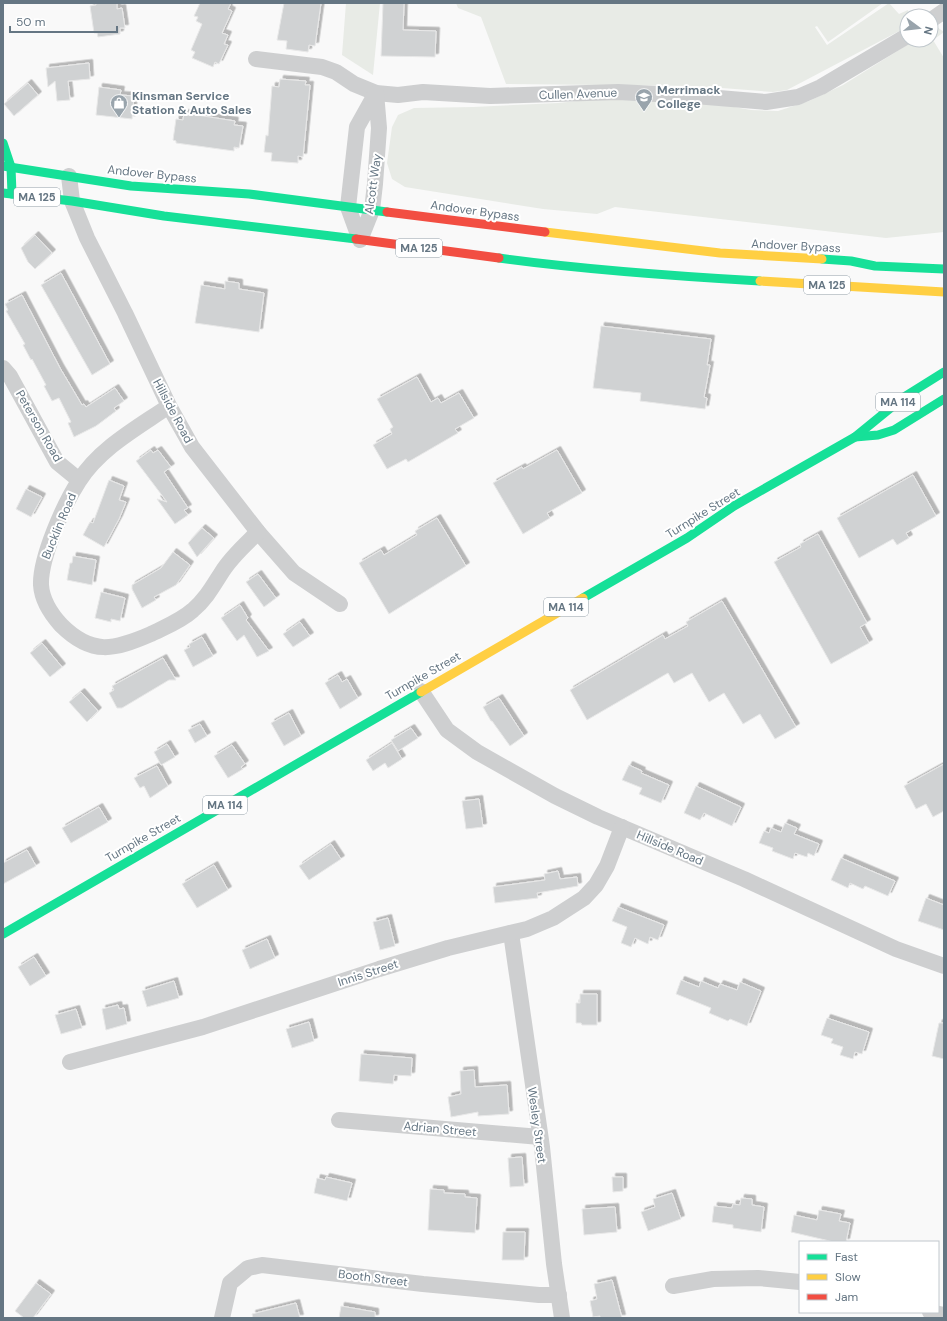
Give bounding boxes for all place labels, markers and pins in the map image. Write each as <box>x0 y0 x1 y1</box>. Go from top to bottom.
place label: Merrimack College <box>657 82 721 112</box>
school or university icon: Merrimack College <box>634 87 654 112</box>
place label: Kinsman Service Station & Auto Sales <box>132 88 252 118</box>
shop icon: Kinsman Service Station & Auto Sales <box>109 93 129 118</box>

